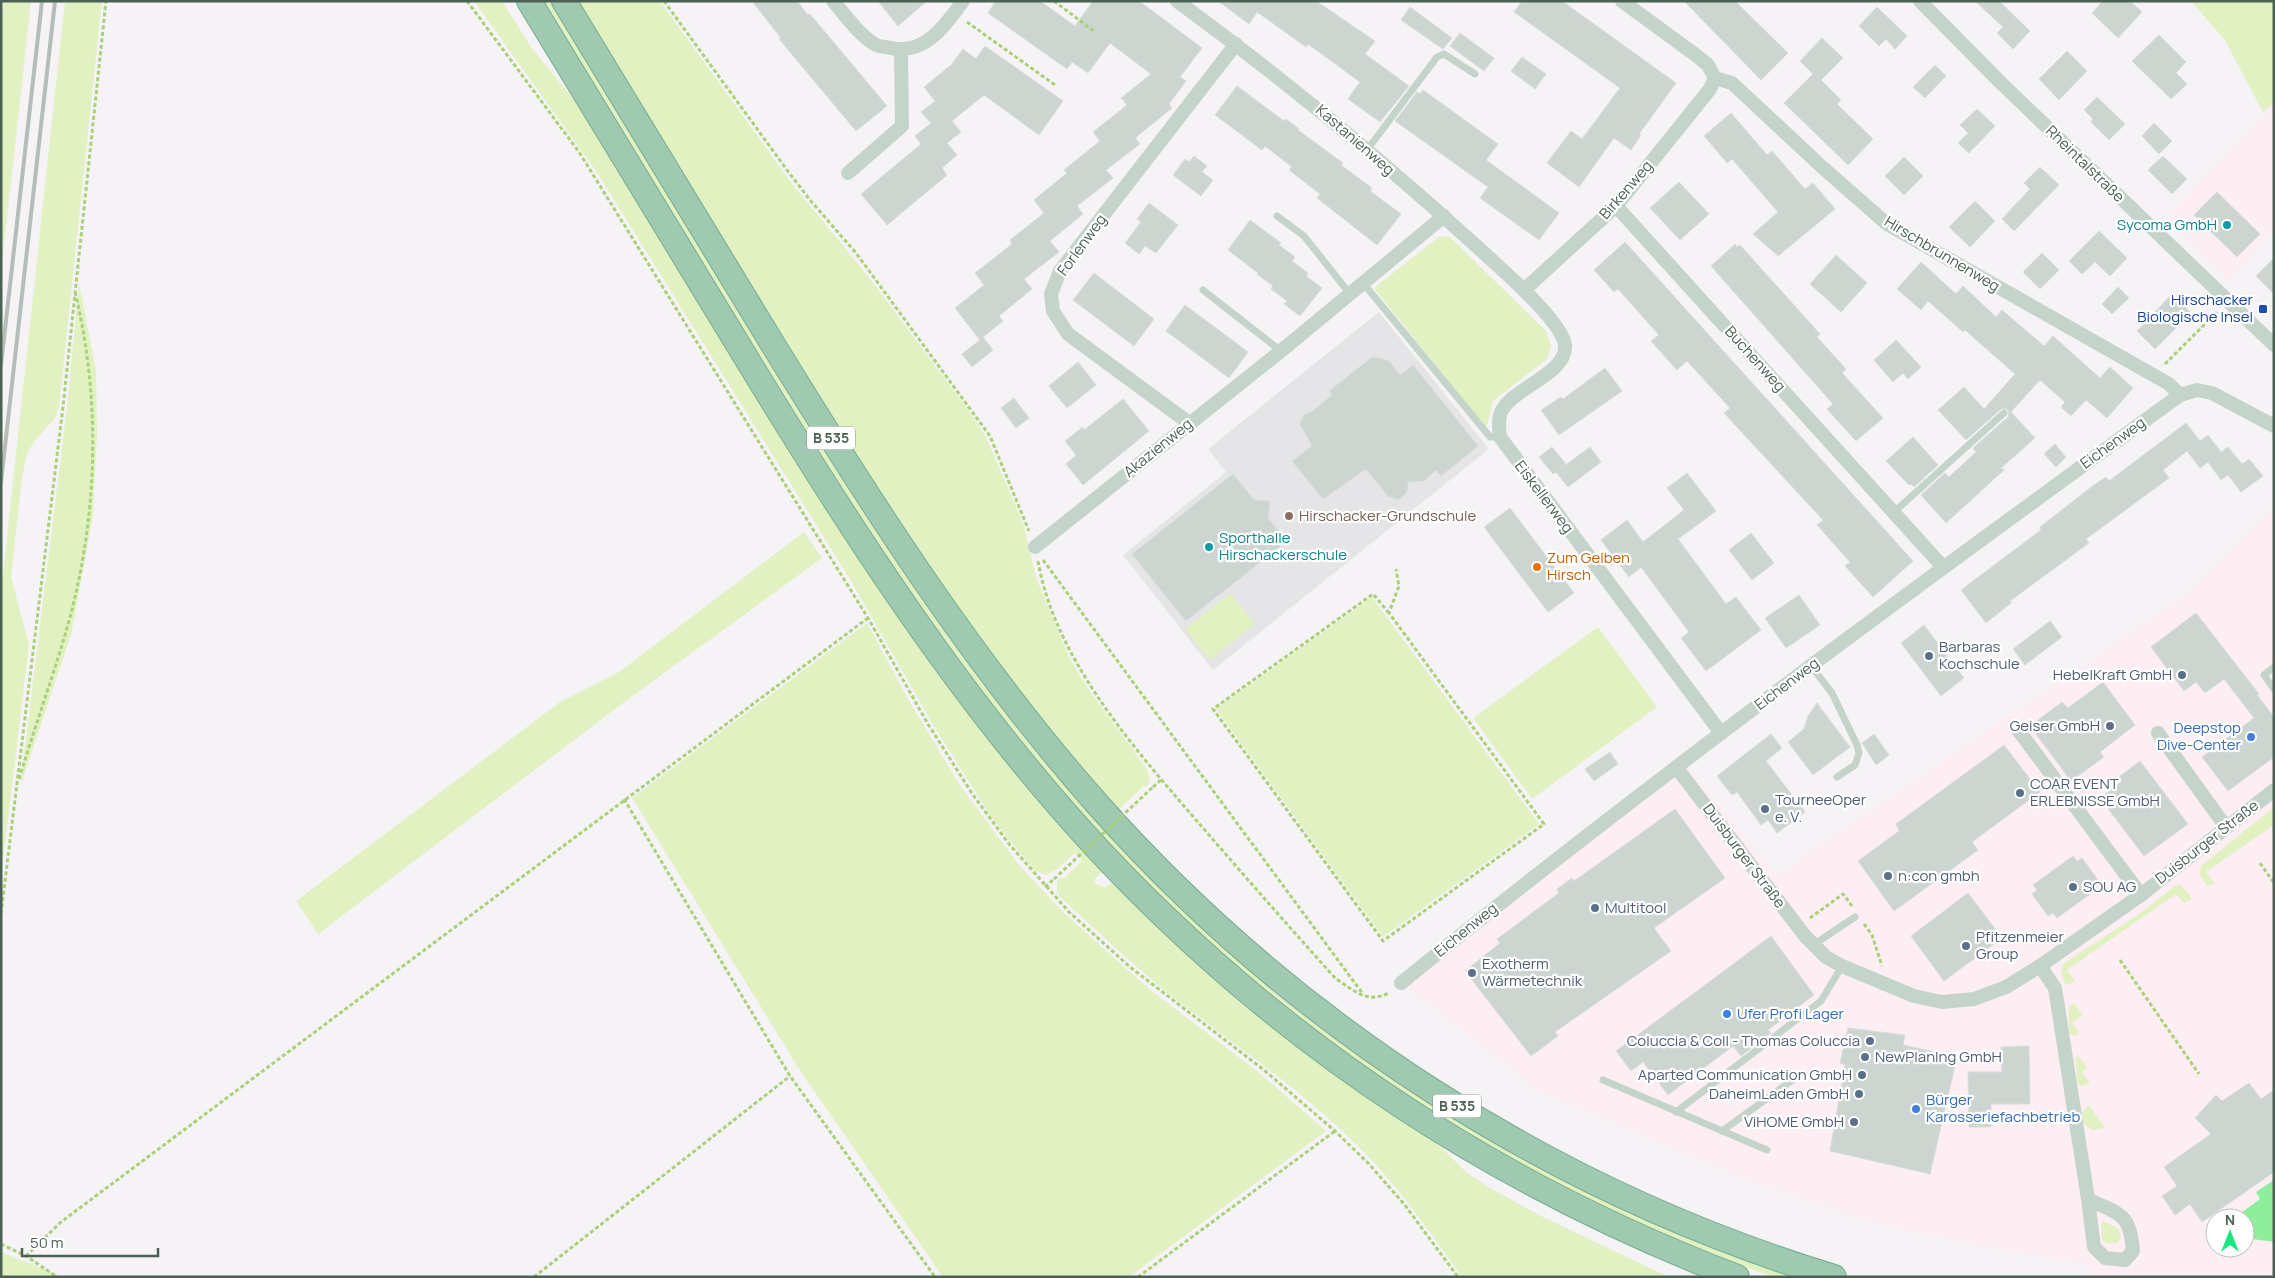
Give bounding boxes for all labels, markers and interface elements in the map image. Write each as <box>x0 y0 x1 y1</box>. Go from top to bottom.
street label: Kastanienweg <box>1311 99 1399 180</box>
street label: Rheintalstraße <box>2041 120 2130 207</box>
street label: Birkenweg <box>1594 156 1657 224</box>
street label: Forlenweg <box>1052 210 1111 280</box>
street label: Hirschbrunnenweg <box>1881 211 2004 296</box>
place label: Sycoma GmbH <box>2117 214 2217 235</box>
marker: Sycoma GmbH <box>2221 219 2233 231</box>
place label: Hirschacker Biologische Insel <box>2137 289 2254 327</box>
marker: Hirschacker Biologische Insel <box>2257 303 2269 315</box>
street label: Buchenweg <box>1720 321 1790 396</box>
street label: Eichenweg <box>2076 412 2149 473</box>
street label: Akazienweg <box>1119 413 1197 482</box>
road number: B 535 <box>807 426 855 449</box>
street label: Eiskellerweg <box>1510 456 1579 537</box>
place label: Hirschacker-Grundschule <box>1299 505 1477 526</box>
marker: Hirschacker-Grundschule <box>1283 510 1295 522</box>
place label: Sporthalle Hirschackerschule <box>1219 527 1347 565</box>
marker: Sporthalle Hirschackerschule <box>1203 541 1215 553</box>
place label: Zum Gelben Hirsch <box>1547 547 1630 585</box>
marker: Zum Gelben Hirsch <box>1531 561 1543 573</box>
place label: Barbaras Kochschule <box>1939 636 2020 674</box>
marker: Barbaras Kochschule <box>1923 650 1935 662</box>
street label: Eichenweg <box>1750 652 1823 715</box>
place label: HebelKraft GmbH <box>2053 664 2172 685</box>
marker: HebelKraft GmbH <box>2176 669 2188 681</box>
place label: Geiser GmbH <box>2010 715 2100 736</box>
place label: Deepstop Dive-Center <box>2157 717 2242 755</box>
marker: Geiser GmbH <box>2104 720 2116 732</box>
marker: Deepstop Dive-Center <box>2245 731 2257 743</box>
place label: COAR EVENT ERLEBNISSE GmbH <box>2030 773 2160 811</box>
marker: COAR EVENT ERLEBNISSE GmbH <box>2014 787 2026 799</box>
place label: TourneeOper e. V. <box>1775 789 1867 827</box>
street label: Duisburger Straße <box>2151 794 2263 889</box>
street label: Duisburger Straße <box>1698 799 1791 912</box>
marker: TourneeOper e. V. <box>1759 803 1771 815</box>
place label: n:con gmbh <box>1898 865 1980 886</box>
marker: n:con gmbh <box>1882 870 1894 882</box>
place label: SOU AG <box>2083 876 2137 897</box>
marker: SOU AG <box>2067 881 2079 893</box>
place label: Multitool <box>1605 897 1667 918</box>
street label: Eichenweg <box>1430 898 1502 962</box>
marker: Multitool <box>1589 902 1601 914</box>
place label: Pfitzenmeier Group <box>1976 926 2065 964</box>
marker: Pfitzenmeier Group <box>1960 940 1972 952</box>
place label: Exotherm Wärmetechnik <box>1482 953 1583 991</box>
marker: Exotherm Wärmetechnik <box>1466 967 1478 979</box>
place label: Ufer Profi Lager <box>1737 1003 1845 1024</box>
marker: Ufer Profi Lager <box>1721 1008 1733 1020</box>
place label: Coluccia & Coll - Thomas Coluccia <box>1627 1030 1860 1051</box>
marker: Coluccia & Coll - Thomas Coluccia <box>1864 1035 1876 1047</box>
place label: NewPlanIng GmbH <box>1875 1046 2002 1067</box>
marker: NewPlanIng GmbH <box>1859 1051 1871 1063</box>
place label: Aparted Communication GmbH <box>1638 1064 1852 1085</box>
marker: Aparted Communication GmbH <box>1856 1069 1868 1081</box>
place label: DaheimLaden GmbH <box>1709 1083 1849 1104</box>
marker: DaheimLaden GmbH <box>1853 1088 1865 1100</box>
place label: Bürger Karosseriefachbetrieb <box>1926 1089 2080 1127</box>
road number: B 535 <box>1433 1094 1481 1118</box>
marker: Bürger Karosseriefachbetrieb <box>1910 1103 1922 1115</box>
place label: ViHOME GmbH <box>1744 1111 1844 1132</box>
marker: ViHOME GmbH <box>1848 1116 1860 1128</box>
north arrow <box>2205 1208 2255 1258</box>
text: N <box>2225 1210 2235 1229</box>
scale bar <box>22 1226 159 1258</box>
text: 50 m <box>30 1232 64 1253</box>

